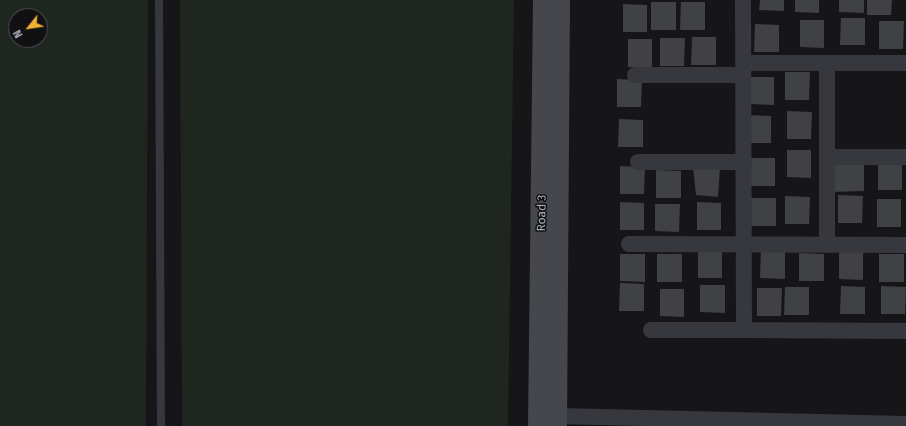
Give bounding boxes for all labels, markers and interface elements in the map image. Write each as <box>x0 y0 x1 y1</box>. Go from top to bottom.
north arrow <box>8 8 48 48</box>
text: N <box>11 27 25 40</box>
street label: Road 3 <box>534 194 550 232</box>

